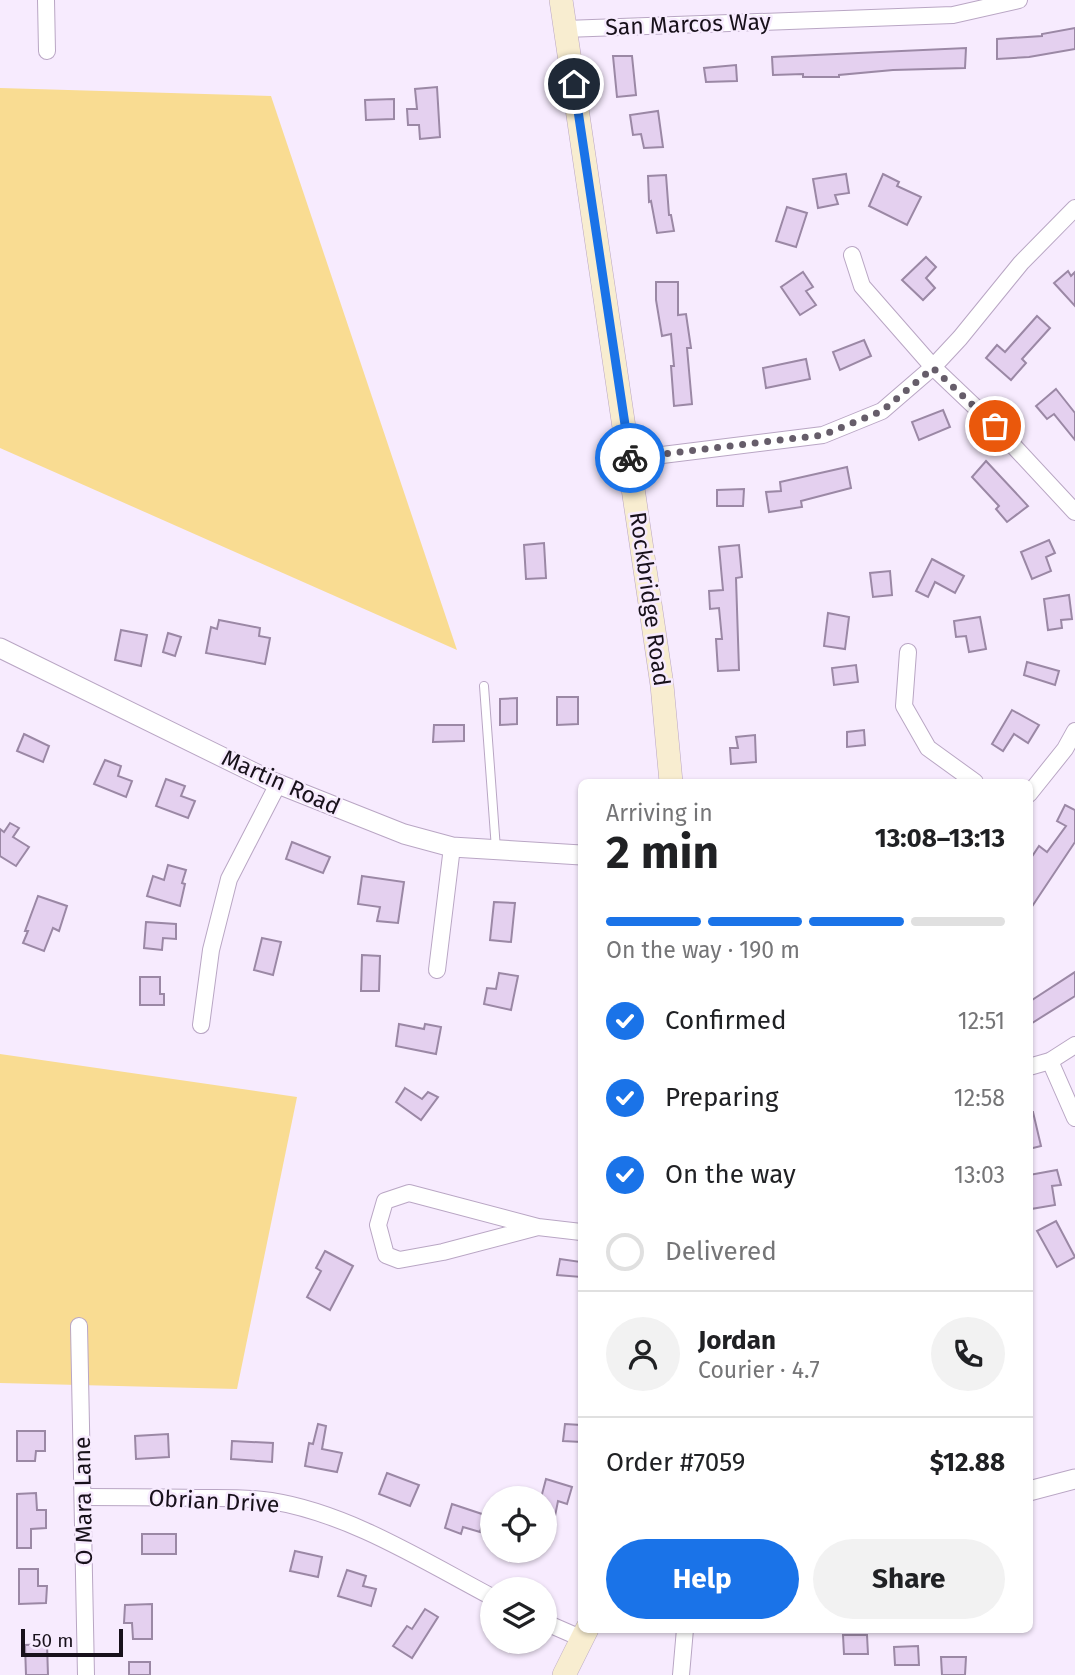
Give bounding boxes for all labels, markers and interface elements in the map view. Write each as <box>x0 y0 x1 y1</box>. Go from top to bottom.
street label: San Marcos Way <box>605 7 772 41</box>
pin <box>544 54 604 114</box>
icon: home <box>555 65 593 103</box>
pin <box>965 396 1025 456</box>
icon: bag <box>976 407 1014 445</box>
courier <box>595 423 665 493</box>
icon: bike <box>611 439 649 477</box>
street label: Rockbridge Road <box>624 510 676 688</box>
street label: Martin Road <box>217 743 345 821</box>
text: Arriving in <box>606 799 713 827</box>
text: 13:08–13:13 <box>875 823 1005 854</box>
text: 2 min <box>606 825 719 880</box>
text: On the way · 190 m <box>606 936 800 964</box>
icon: check <box>606 1002 644 1040</box>
text: Confirmed <box>665 1005 786 1036</box>
text: 12:51 <box>958 1007 1005 1035</box>
icon: check <box>606 1079 644 1117</box>
text: Preparing <box>665 1082 778 1113</box>
text: 12:58 <box>954 1084 1005 1112</box>
icon: check <box>606 1156 644 1194</box>
text: On the way <box>665 1159 796 1190</box>
text: 13:03 <box>954 1161 1005 1189</box>
text: Delivered <box>665 1236 777 1267</box>
button: person <box>606 1317 680 1391</box>
button: phone <box>931 1317 1005 1391</box>
text: Jordan <box>698 1325 776 1356</box>
text: Courier · 4.7 <box>698 1356 820 1384</box>
street label: O Mara Lane <box>68 1436 98 1566</box>
text: Order #7059 <box>606 1447 746 1478</box>
text: $12.88 <box>930 1447 1005 1478</box>
street label: Obrian Drive <box>148 1484 280 1518</box>
map controls <box>480 1486 557 1654</box>
button: locate <box>480 1486 557 1563</box>
button: Help <box>606 1539 799 1619</box>
button: Share <box>813 1539 1005 1619</box>
button: layers <box>480 1577 557 1654</box>
scale bar <box>21 1626 122 1658</box>
text: 50 m <box>32 1629 73 1652</box>

